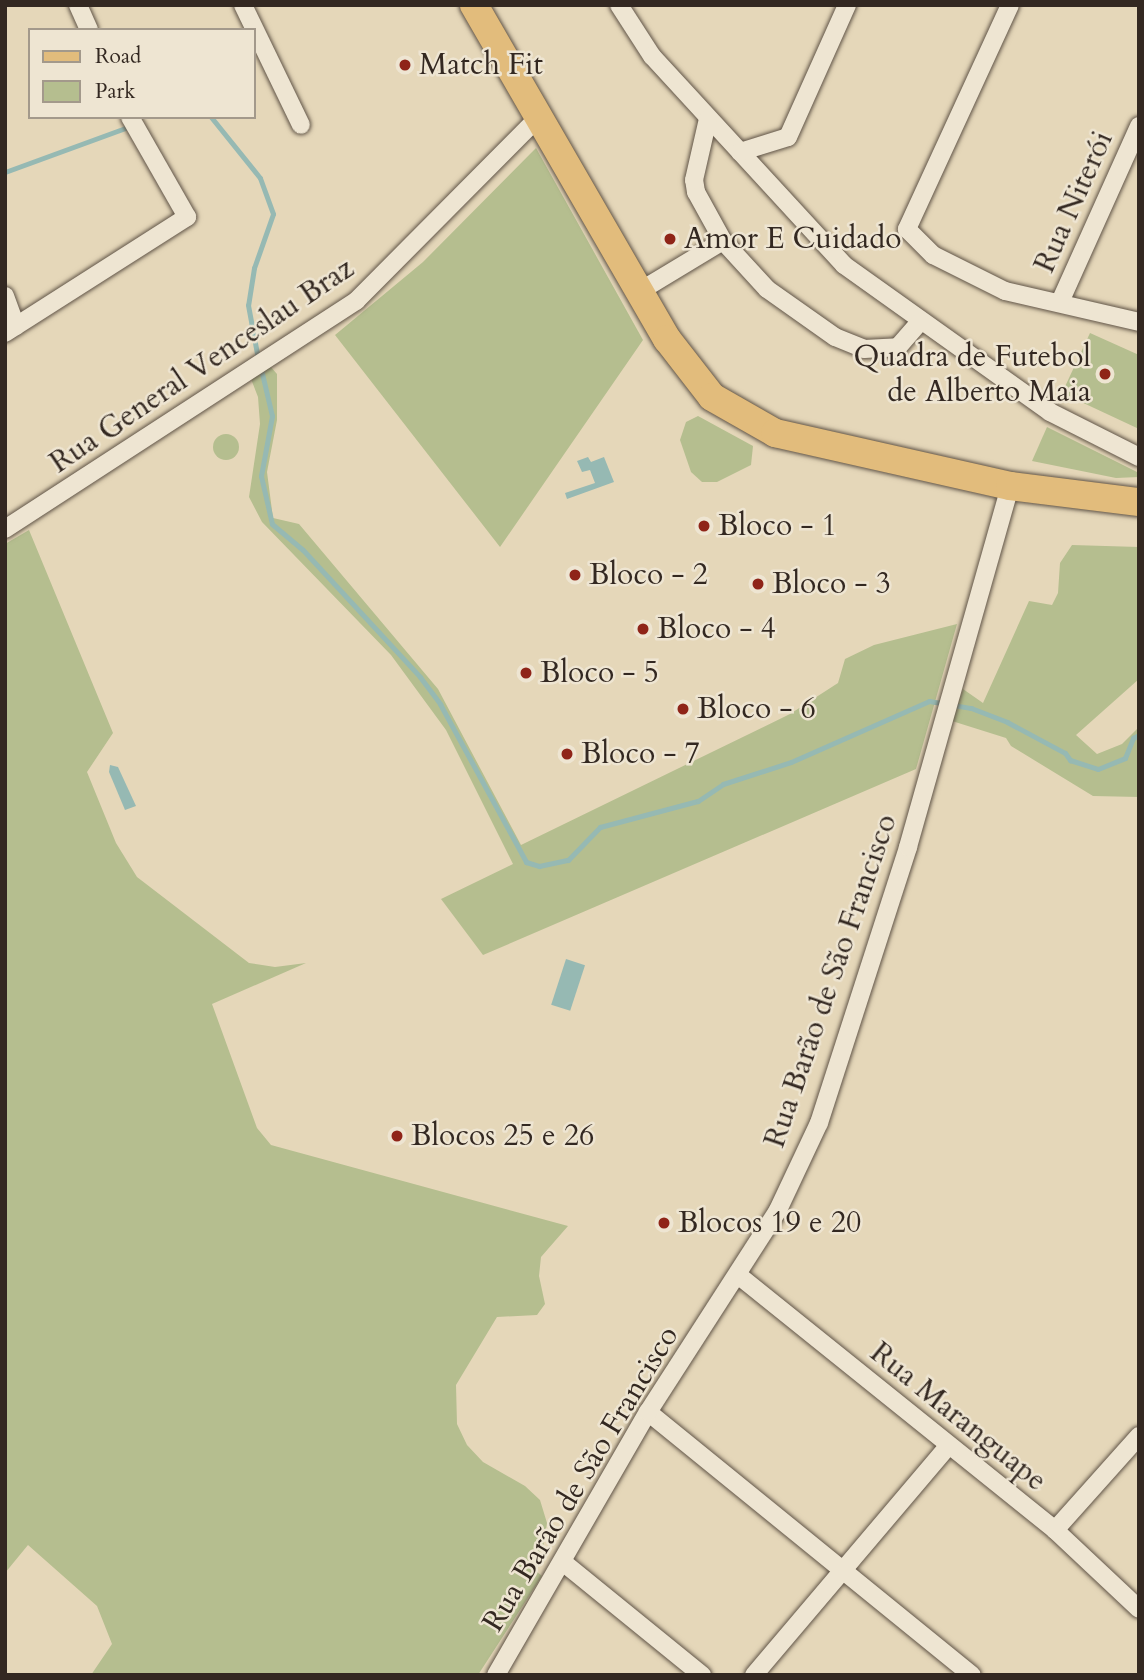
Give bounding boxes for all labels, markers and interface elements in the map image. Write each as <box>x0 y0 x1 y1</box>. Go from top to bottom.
legend <box>28 28 256 119</box>
text: Road <box>95 42 141 71</box>
place label: Match Fit <box>419 47 543 83</box>
marker: Match Fit <box>397 57 413 73</box>
text: Park <box>95 77 135 106</box>
street label: Rua Niterói <box>1027 126 1121 278</box>
place label: Amor E Cuidado <box>684 221 901 257</box>
marker: Amor E Cuidado <box>662 231 678 247</box>
street label: Rua General Venceslau Braz <box>43 251 361 481</box>
place label: Quadra de Futebol de Alberto Maia <box>854 339 1091 410</box>
marker: Quadra de Futebol de Alberto Maia <box>1097 366 1113 382</box>
place label: Bloco - 1 <box>718 508 837 544</box>
marker: Bloco - 1 <box>696 518 712 534</box>
place label: Bloco - 2 <box>589 557 708 593</box>
place label: Bloco - 3 <box>772 566 891 602</box>
marker: Bloco - 2 <box>567 567 583 583</box>
marker: Bloco - 3 <box>750 576 766 592</box>
place label: Bloco - 4 <box>657 611 776 647</box>
marker: Bloco - 4 <box>635 621 651 637</box>
place label: Bloco - 5 <box>540 655 659 691</box>
marker: Bloco - 5 <box>518 665 534 681</box>
place label: Bloco - 6 <box>697 691 816 727</box>
marker: Bloco - 6 <box>675 701 691 717</box>
place label: Bloco - 7 <box>581 736 700 772</box>
marker: Bloco - 7 <box>559 746 575 762</box>
street label: Rua Barão de São Francisco <box>757 810 905 1152</box>
place label: Blocos 25 e 26 <box>411 1118 594 1154</box>
marker: Blocos 25 e 26 <box>389 1128 405 1144</box>
place label: Blocos 19 e 20 <box>678 1205 861 1241</box>
marker: Blocos 19 e 20 <box>656 1215 672 1231</box>
street label: Rua Barão de São Francisco <box>475 1320 687 1638</box>
street label: Rua Maranguape <box>863 1335 1053 1499</box>

